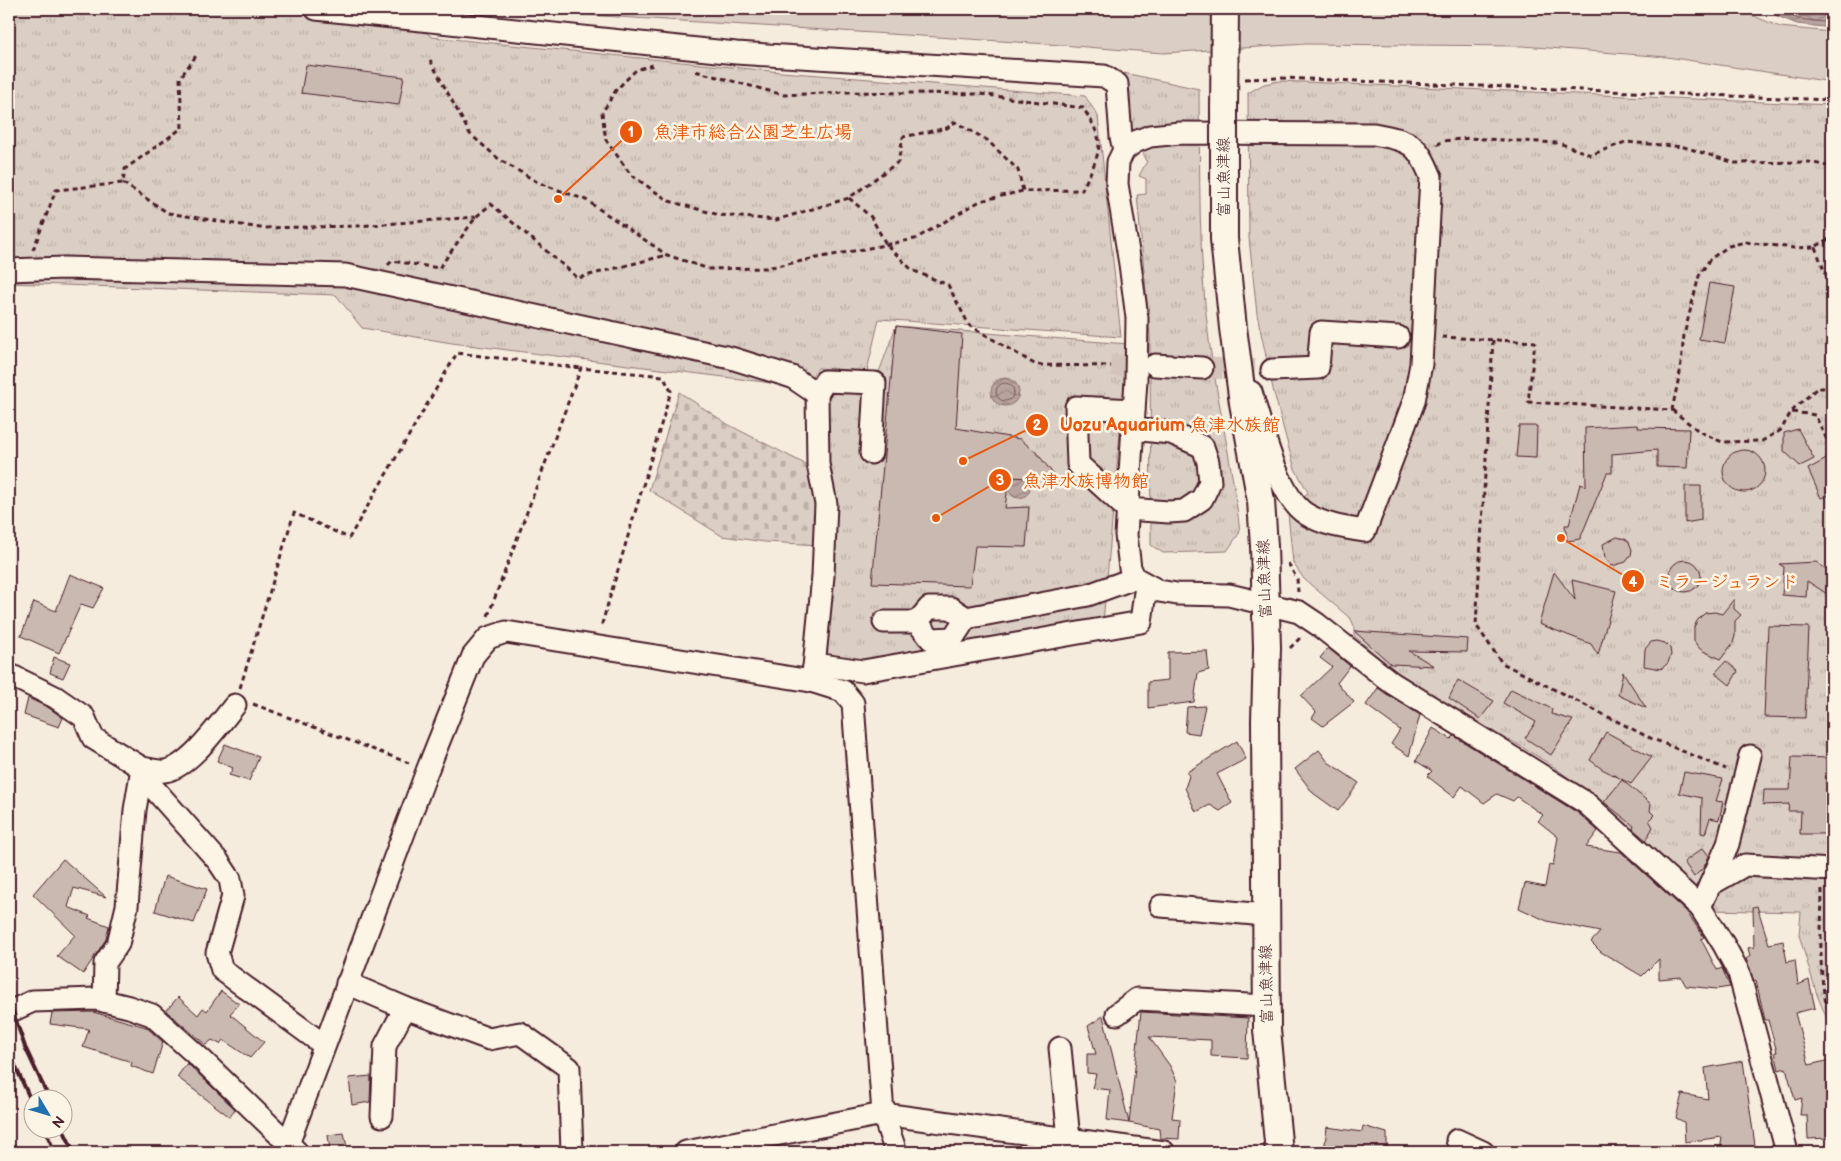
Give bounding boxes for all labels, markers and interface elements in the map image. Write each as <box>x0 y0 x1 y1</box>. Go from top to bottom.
callout: 魚津市総合公園芝生広場 <box>619 116 862 149</box>
text: 魚津市総合公園芝生広場 <box>654 122 852 143</box>
text: 1 <box>628 123 634 142</box>
street label: 富山魚津線 <box>1215 137 1234 217</box>
callout: Uozu Aquarium 魚津水族館 <box>1025 408 1290 441</box>
text: Uozu Aquarium 魚津水族館 <box>1060 415 1280 436</box>
text: 2 <box>1033 416 1042 435</box>
callout: 魚津水族博物館 <box>988 464 1159 497</box>
text: 3 <box>996 471 1005 490</box>
text: 魚津水族博物館 <box>1023 471 1149 492</box>
street label: 富山魚津線 <box>1254 539 1276 619</box>
callout: ミラージュランド <box>1620 565 1809 598</box>
text: ミラージュランド <box>1656 572 1798 593</box>
text: 4 <box>1629 573 1638 592</box>
street label: 富山魚津線 <box>1257 944 1277 1024</box>
north arrow <box>22 1088 72 1138</box>
text: N <box>48 1112 68 1131</box>

